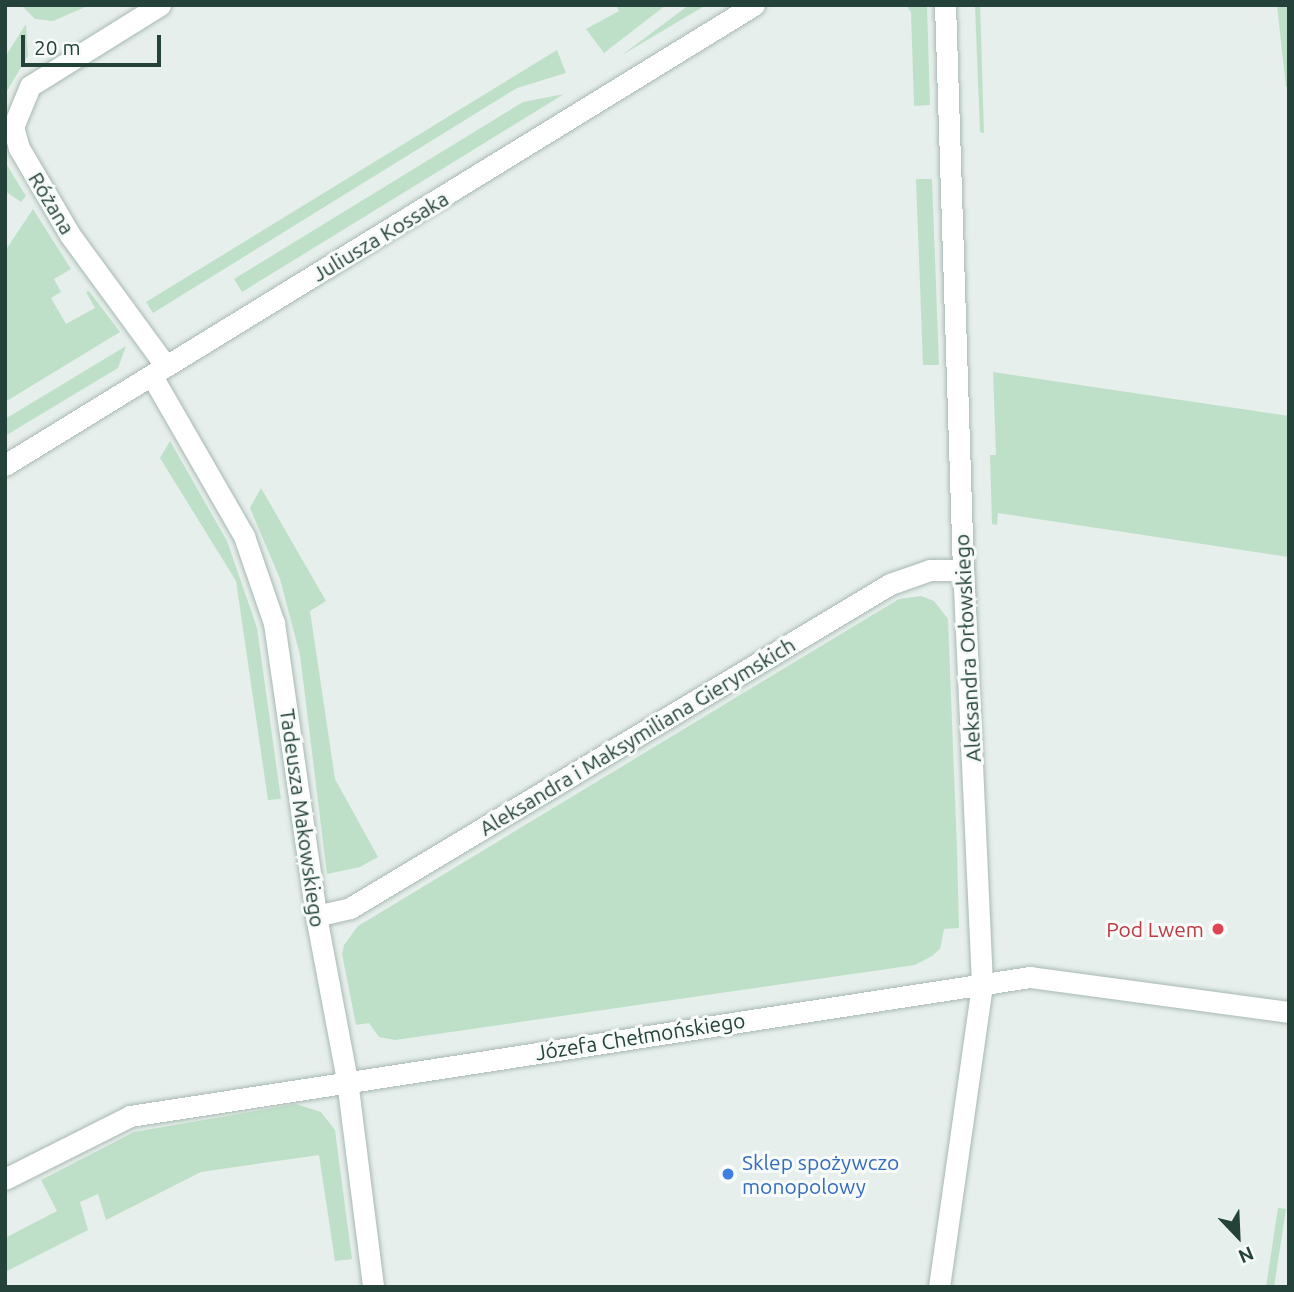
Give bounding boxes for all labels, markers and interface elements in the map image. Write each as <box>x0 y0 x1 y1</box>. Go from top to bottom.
scale bar <box>24 21 164 65</box>
text: 20 m <box>34 35 81 59</box>
street label: Różana <box>24 167 80 239</box>
street label: Juliusza Kossaka <box>307 185 453 287</box>
street label: Aleksandra Orłowskiego <box>948 533 986 763</box>
street label: Aleksandra i Maksymiliana Gierymskich <box>475 631 799 841</box>
street label: Tadeusza Makowskiego <box>275 707 331 929</box>
place label: Pod Lwem <box>1106 916 1204 942</box>
marker: Pod Lwem <box>1210 921 1226 937</box>
street label: Józefa Chełmońskiego <box>533 1007 747 1065</box>
place label: Sklep spożywczo monopolowy <box>742 1149 899 1199</box>
marker: Sklep spożywczo monopolowy <box>720 1166 736 1182</box>
north arrow <box>1203 1201 1273 1271</box>
text: N <box>1235 1242 1257 1268</box>

